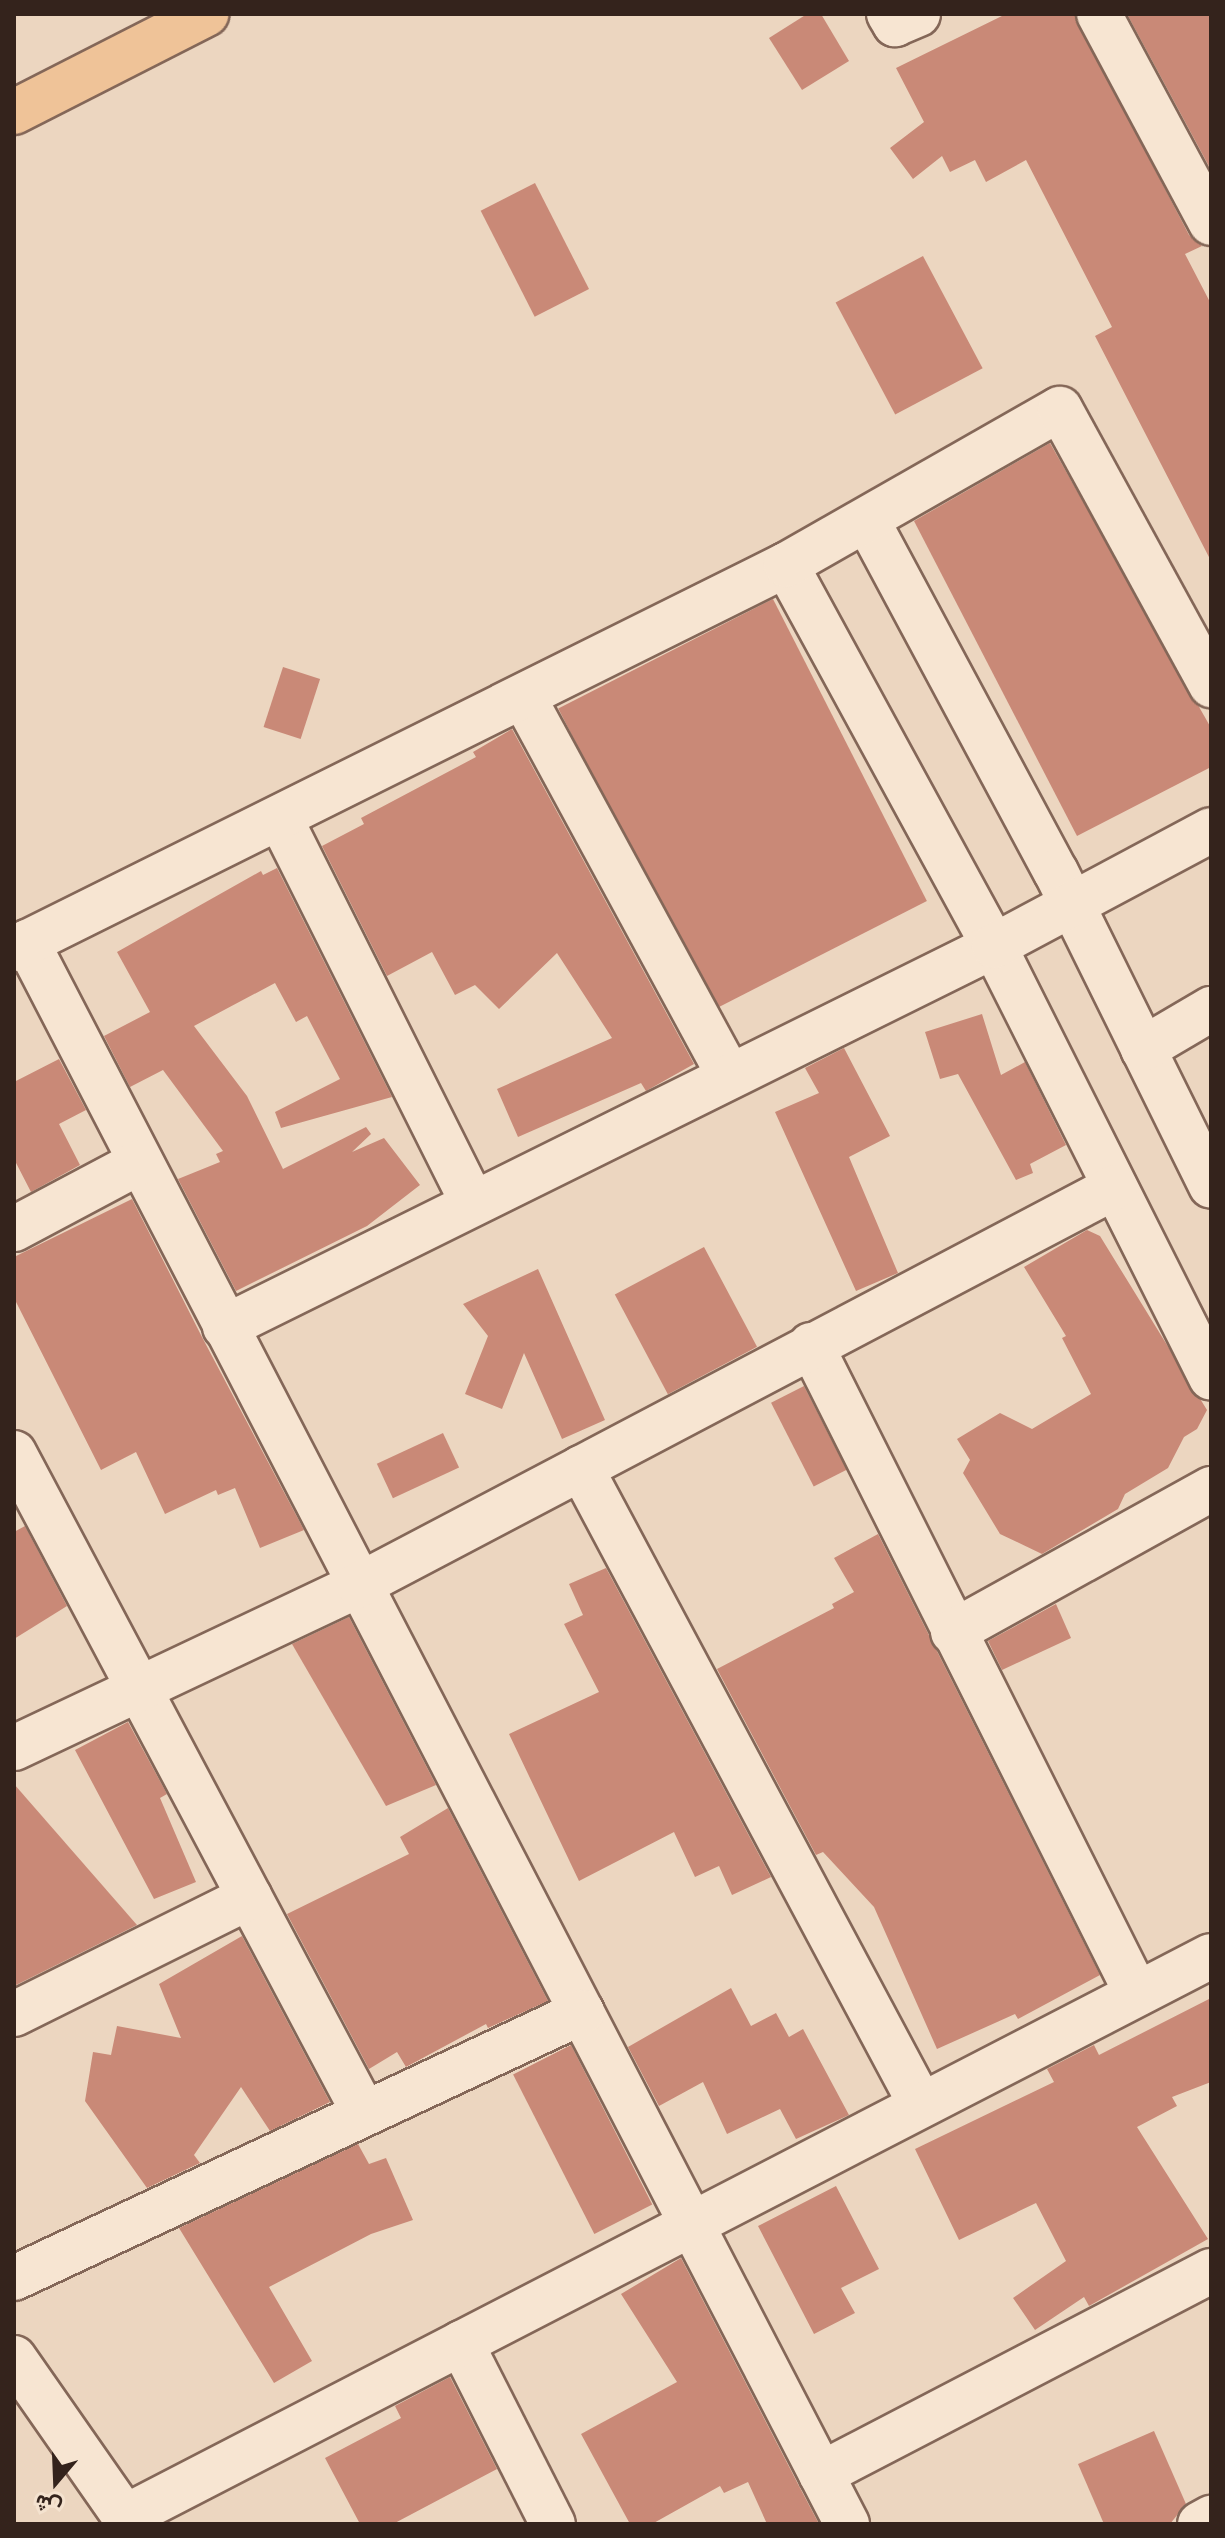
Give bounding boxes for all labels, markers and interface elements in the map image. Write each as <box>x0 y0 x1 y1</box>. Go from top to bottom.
north arrow <box>16 2442 96 2522</box>
text: ش <box>31 2488 65 2522</box>

